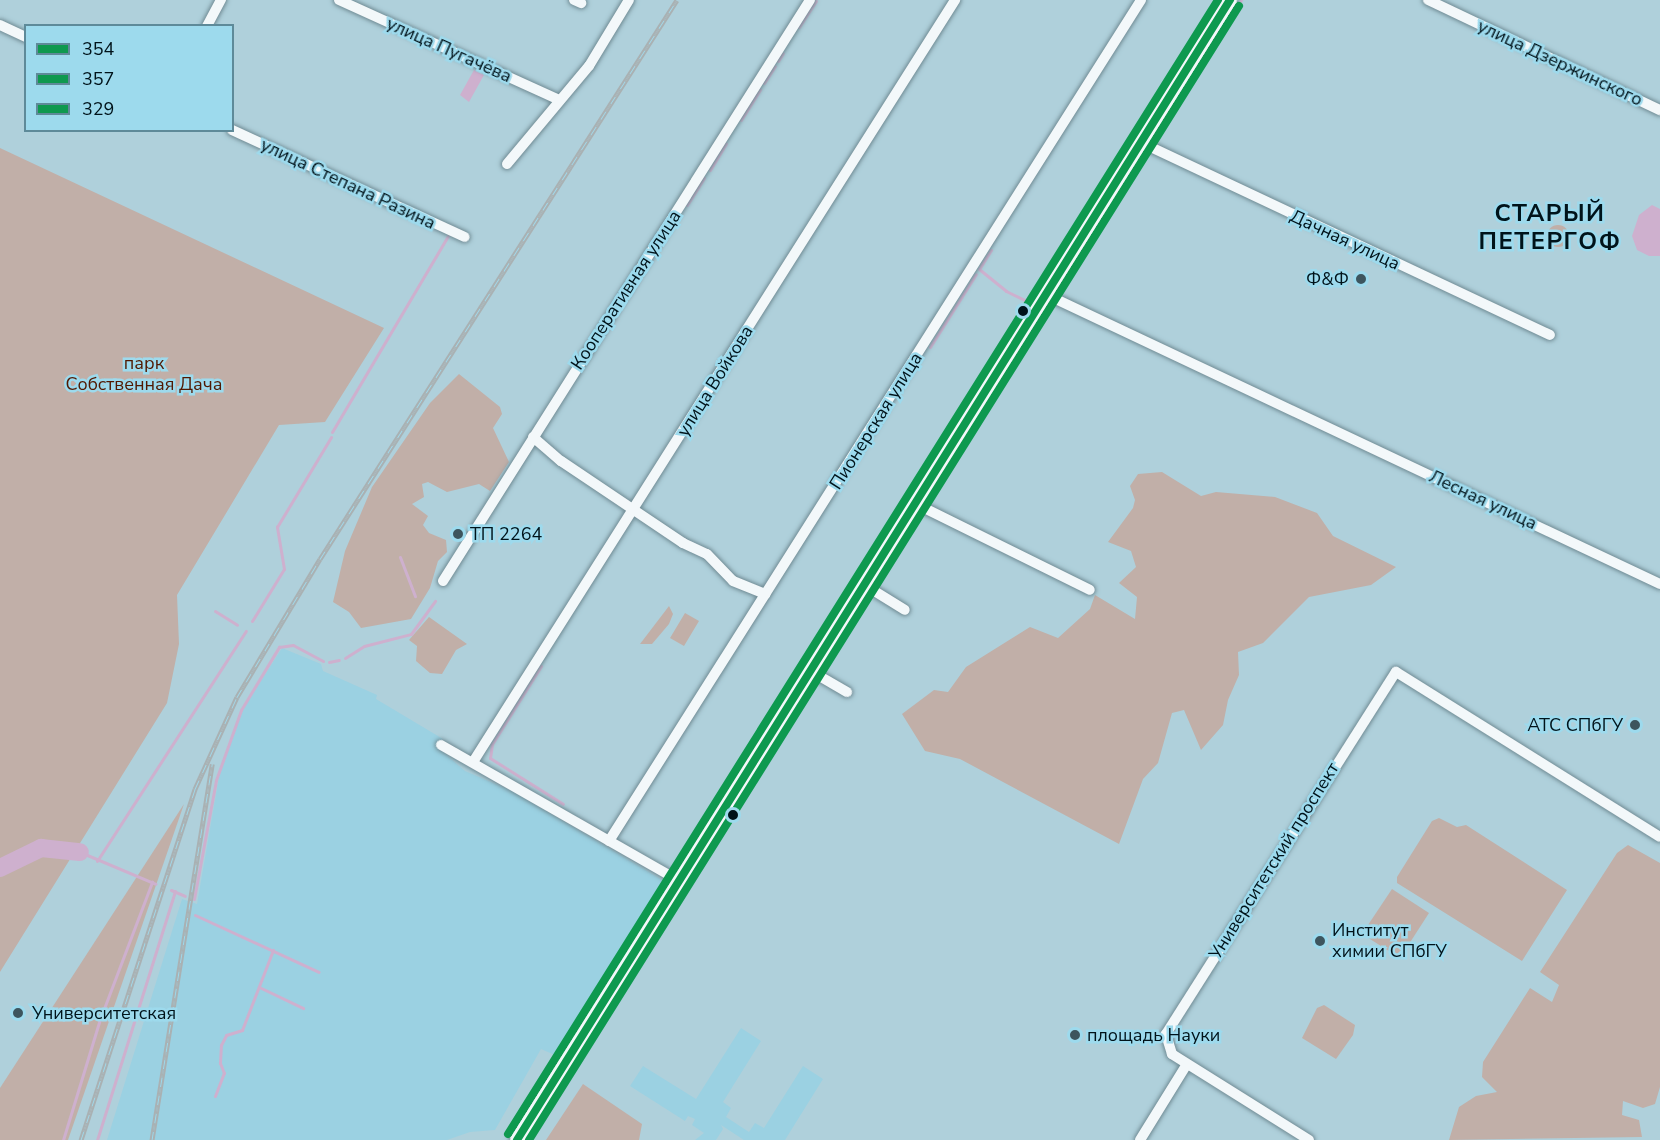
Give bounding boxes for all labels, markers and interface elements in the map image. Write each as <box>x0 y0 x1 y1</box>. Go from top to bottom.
street label: улица Пугачёва <box>383 13 515 87</box>
street label: улица Дзержинского <box>1474 15 1646 111</box>
legend <box>24 24 234 132</box>
text: 354 <box>82 37 114 61</box>
text: 357 <box>82 67 114 91</box>
text: 329 <box>82 97 114 121</box>
street label: улица Степана Разина <box>257 134 439 234</box>
district label: СТАРЫЙ ПЕТЕРГОФ <box>1479 200 1621 256</box>
street label: Дачная улица <box>1287 205 1403 275</box>
street label: Кооперативная улица <box>566 206 686 374</box>
place label: Ф&Ф <box>1306 268 1349 290</box>
marker: Ф&Ф <box>1354 272 1368 286</box>
unlabelled marker <box>1017 305 1029 317</box>
street label: улица Войкова <box>672 321 758 441</box>
street label: Пионерская улица <box>825 348 927 494</box>
park label: парк Собственная Дача <box>66 353 222 395</box>
street label: Лесная улица <box>1426 466 1540 534</box>
place label: ТП 2264 <box>470 523 542 545</box>
marker: ТП 2264 <box>451 527 465 541</box>
place label: АТС СПбГУ <box>1527 714 1623 736</box>
marker: АТС СПбГУ <box>1628 718 1642 732</box>
street label: Университетский проспект <box>1204 759 1344 963</box>
unlabelled marker <box>727 809 739 821</box>
place label: Институт химии СПбГУ <box>1332 920 1447 962</box>
marker: Институт химии СПбГУ <box>1313 934 1327 948</box>
place label: Университетская <box>32 1002 176 1024</box>
marker: Университетская <box>9 1004 27 1022</box>
place label: площадь Науки <box>1087 1024 1220 1046</box>
marker: площадь Науки <box>1068 1028 1082 1042</box>

